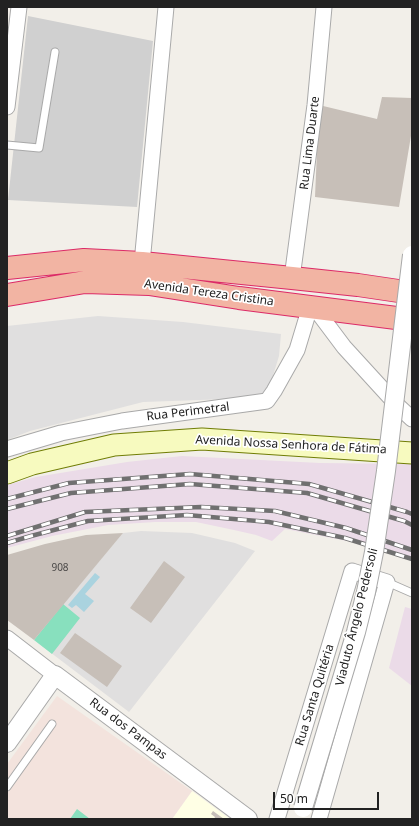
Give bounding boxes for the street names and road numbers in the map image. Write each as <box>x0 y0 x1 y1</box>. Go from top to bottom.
street label: Rua Lima Duarte <box>297 95 323 191</box>
street label: Avenida Tereza Cristina <box>143 277 275 309</box>
street label: Rua Perimetral <box>146 400 230 424</box>
street label: Avenida Nossa Senhora de Fátima <box>195 433 387 457</box>
street label: Viaduto Ângelo Pedersoli <box>333 547 381 687</box>
street label: Rua Santa Quitéria <box>293 642 337 748</box>
street label: Rua dos Pampas <box>86 695 170 763</box>

